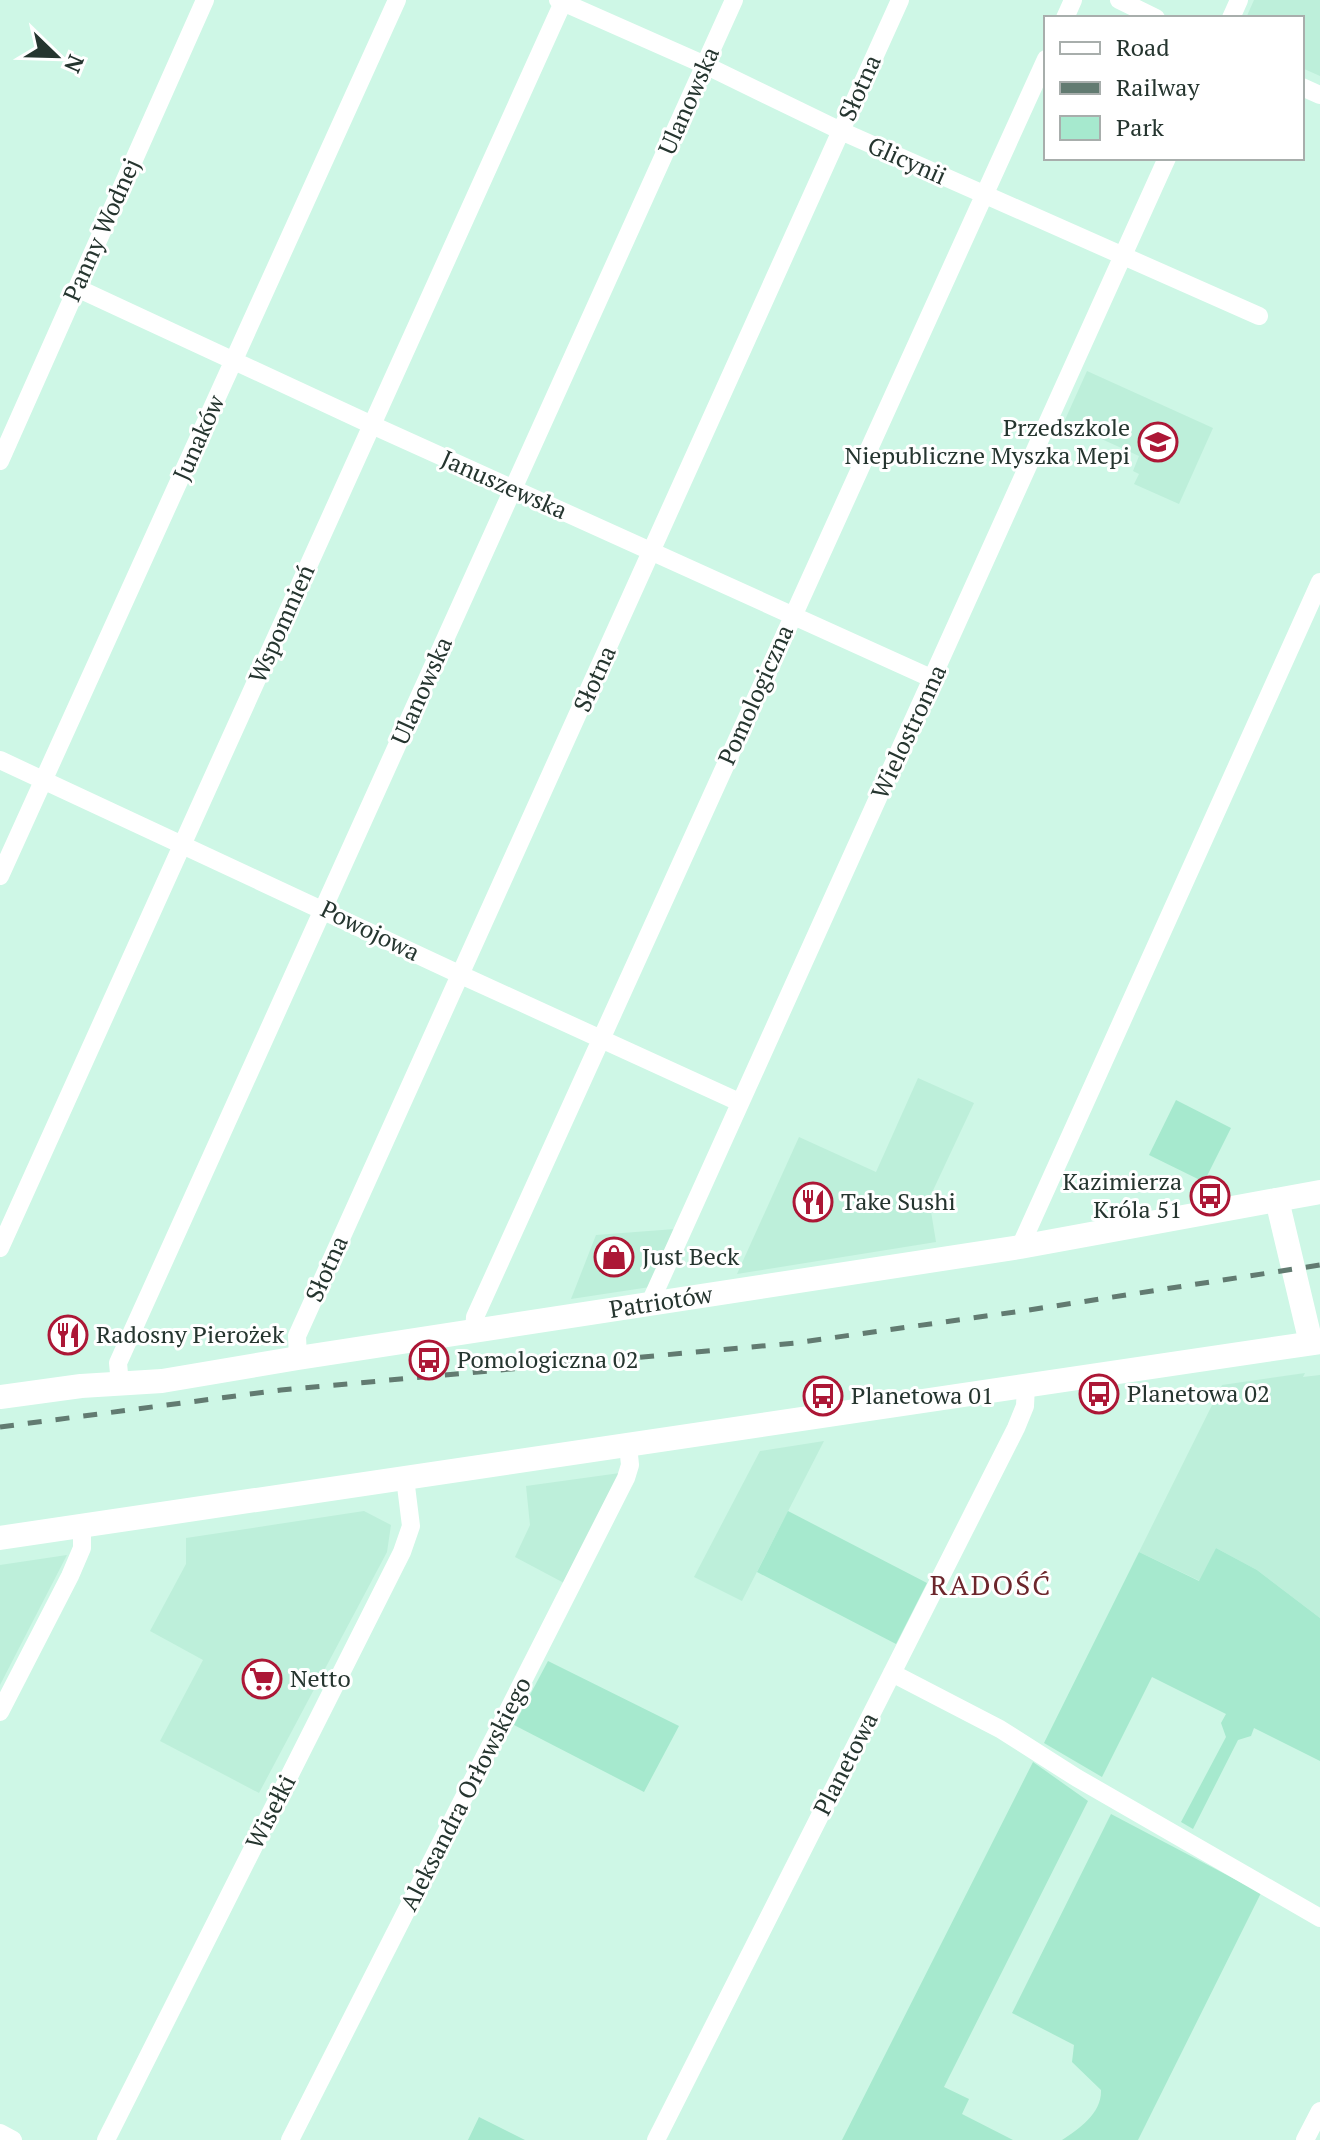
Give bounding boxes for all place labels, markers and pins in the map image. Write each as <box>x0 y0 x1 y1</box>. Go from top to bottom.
place label: Przedszkole Niepubliczne Myszka Mepi <box>845 411 1130 471</box>
school or university icon: Przedszkole Niepubliczne Myszka Mepi <box>1137 421 1179 463</box>
place label: Kazimierza Króla 51 <box>1062 1165 1182 1225</box>
bus stop icon: Kazimierza Króla 51 <box>1189 1175 1231 1217</box>
restaurant icon: Take Sushi <box>792 1181 834 1223</box>
place label: Take Sushi <box>841 1185 956 1217</box>
shop icon: Just Beck <box>593 1236 635 1278</box>
place label: Just Beck <box>642 1240 740 1272</box>
restaurant icon: Radosny Pierożek <box>47 1314 89 1356</box>
place label: Radosny Pierożek <box>96 1318 285 1350</box>
bus stop icon: Pomologiczna 02 <box>408 1339 450 1381</box>
place label: Pomologiczna 02 <box>457 1343 638 1375</box>
bus stop icon: Planetowa 02 <box>1078 1373 1120 1415</box>
bus stop icon: Planetowa 01 <box>802 1375 844 1417</box>
place label: Planetowa 02 <box>1127 1377 1270 1409</box>
place label: Planetowa 01 <box>851 1379 994 1411</box>
supermarket icon: Netto <box>241 1658 283 1700</box>
place label: Netto <box>290 1662 351 1694</box>

